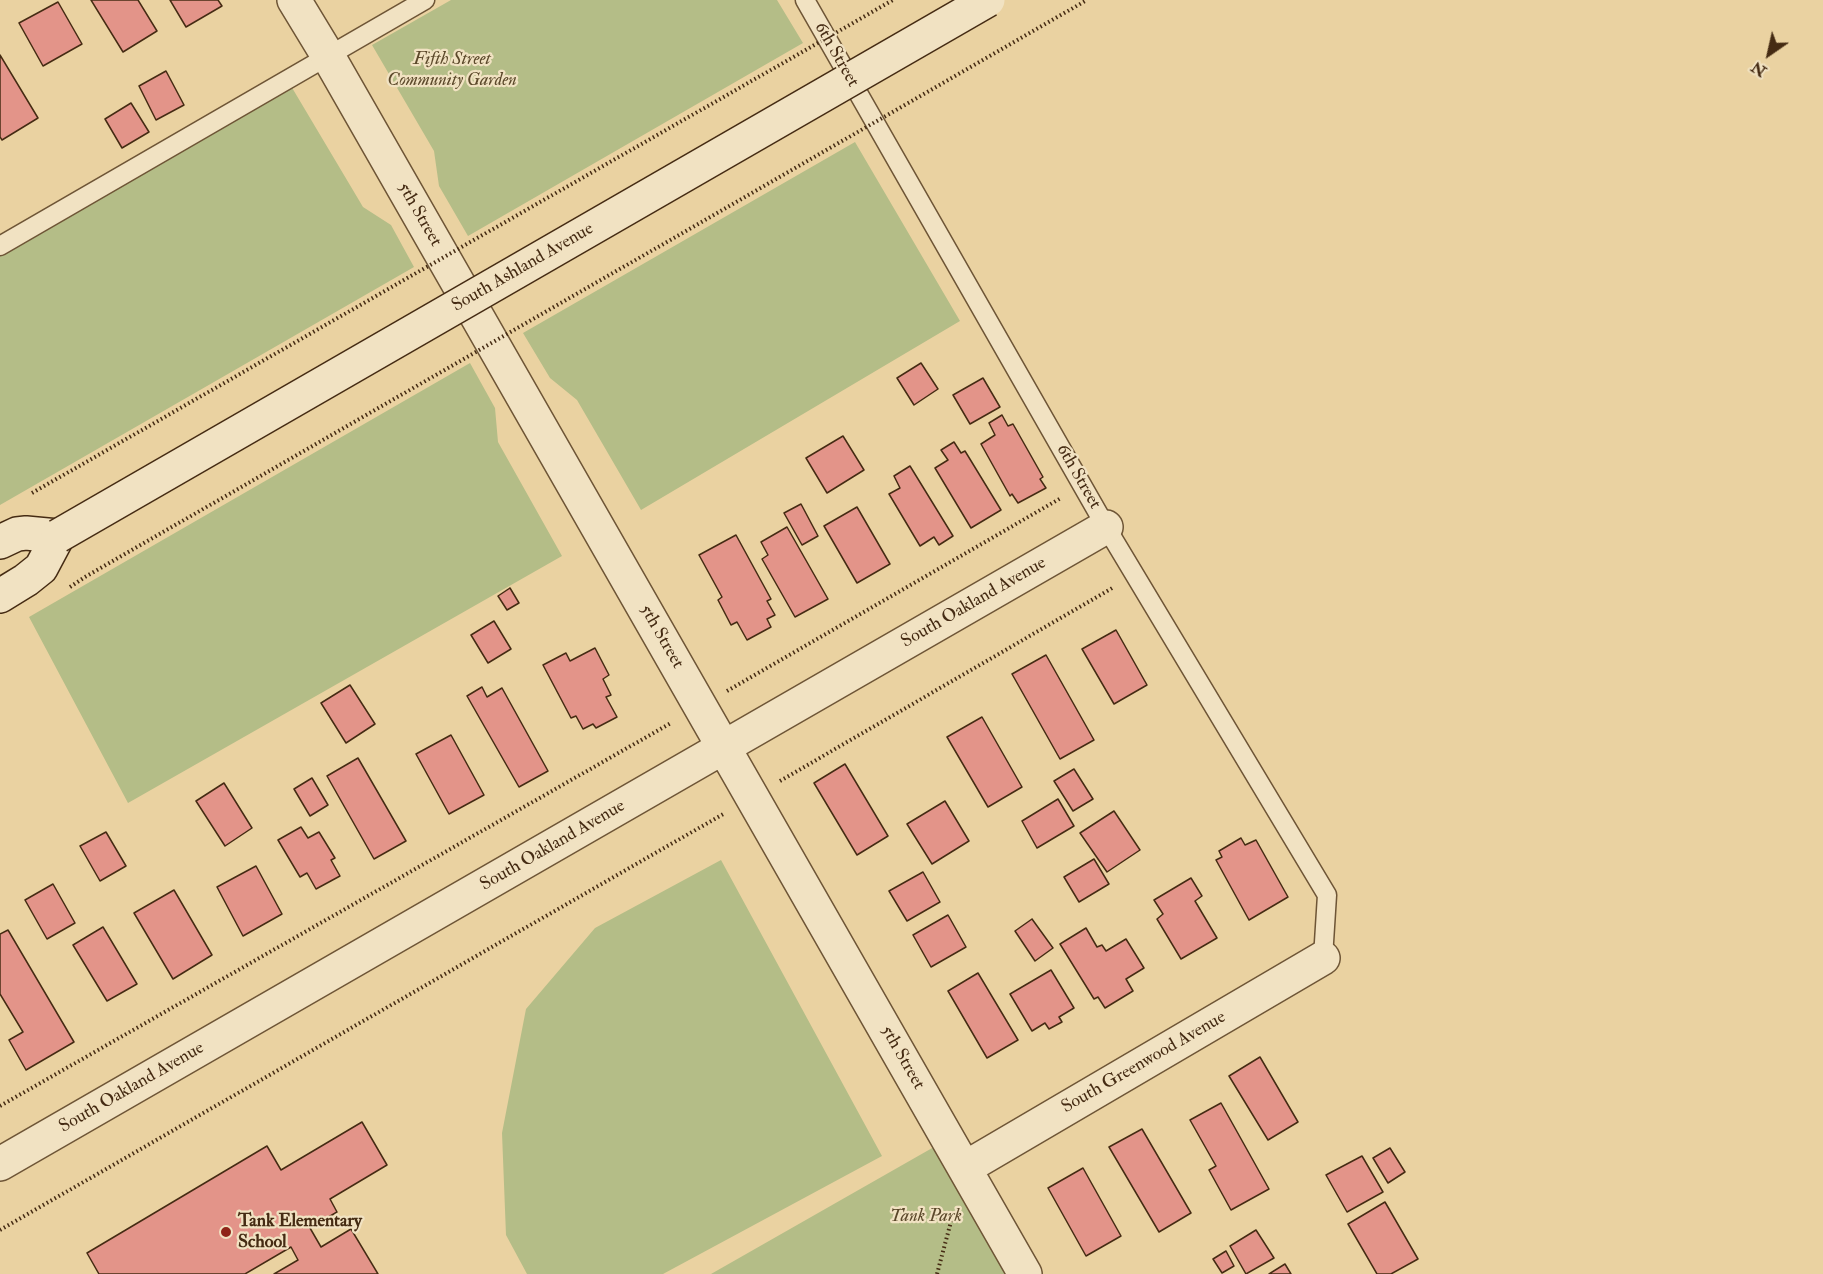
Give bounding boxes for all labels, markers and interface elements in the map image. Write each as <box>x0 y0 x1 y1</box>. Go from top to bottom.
street label: 6th Street <box>809 19 863 91</box>
north arrow <box>1739 24 1799 84</box>
park label: Fifth Street Community Garden <box>387 49 517 92</box>
text: N <box>1747 57 1770 81</box>
street label: 5th Street <box>392 179 446 251</box>
street label: South Ashland Avenue <box>448 219 598 317</box>
street label: 6th Street <box>1051 441 1105 513</box>
street label: South Oakland Avenue <box>898 553 1050 653</box>
street label: 5th Street <box>634 601 688 673</box>
street label: South Oakland Avenue <box>477 796 629 896</box>
street label: South Greenwood Avenue <box>1058 1007 1230 1119</box>
street label: 5th Street <box>875 1022 929 1094</box>
street label: South Oakland Avenue <box>56 1038 208 1138</box>
park label: Tank Park <box>890 1206 962 1228</box>
place label: Tank Elementary School <box>238 1211 362 1254</box>
marker: Tank Elementary School <box>219 1225 233 1239</box>

